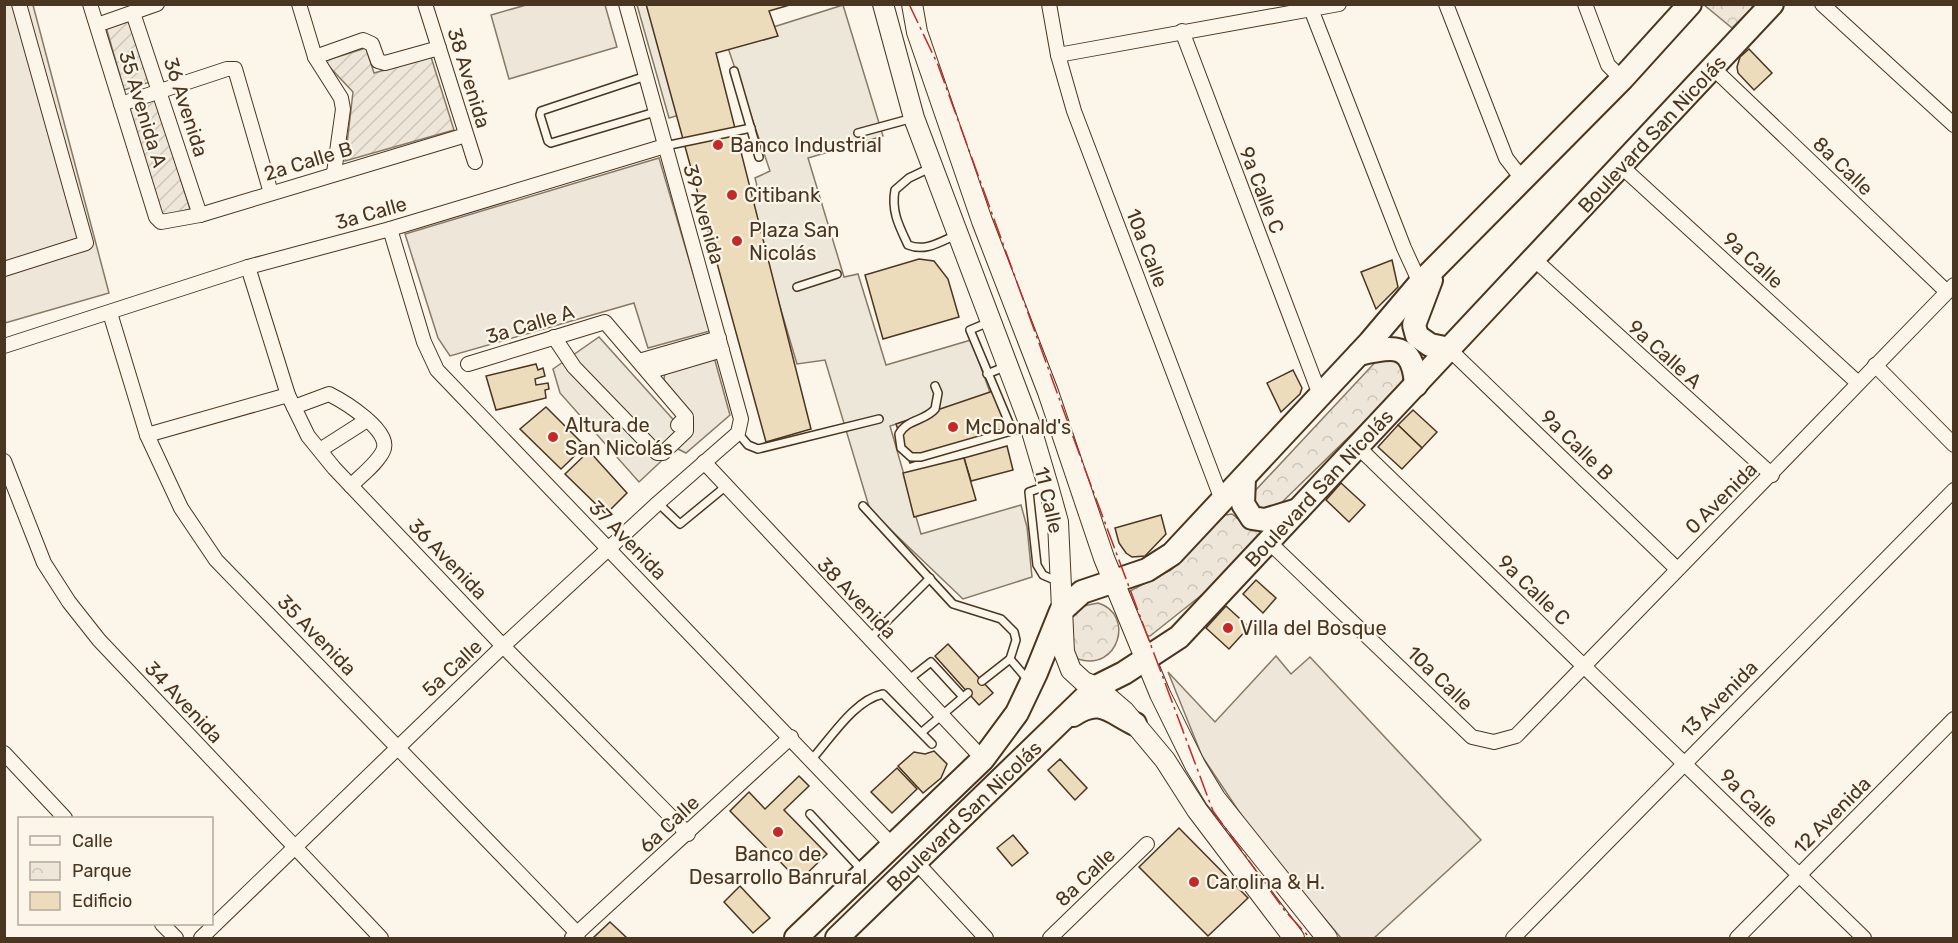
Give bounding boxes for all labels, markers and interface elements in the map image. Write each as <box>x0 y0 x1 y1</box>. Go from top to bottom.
street label: 38 Avenida <box>442 25 496 131</box>
street label: 35 Avenida A <box>114 48 172 170</box>
street label: Boulevard San Nicolás <box>1573 50 1731 218</box>
street label: 36 Avenida <box>159 54 213 160</box>
street label: 8a Calle <box>1808 132 1878 200</box>
place label: Banco Industrial <box>730 133 882 157</box>
street label: 2a Calle B <box>261 136 355 186</box>
marker: Banco Industrial <box>711 138 725 152</box>
street label: 9a Calle C <box>1234 143 1290 237</box>
street label: 39 Avenida <box>678 161 730 267</box>
place label: Citibank <box>744 183 821 207</box>
marker: Citibank <box>725 188 739 202</box>
street label: 3a Calle <box>332 191 410 235</box>
street label: 10a Calle <box>1121 205 1173 291</box>
place label: Plaza San Nicolás <box>749 218 839 265</box>
street label: 9a Calle <box>1718 227 1788 293</box>
marker: Plaza San Nicolás <box>730 234 744 248</box>
street label: 3a Calle A <box>483 299 577 349</box>
street label: 9a Calle A <box>1623 315 1707 393</box>
street label: Boulevard San Nicolás <box>1240 404 1398 572</box>
street label: 9a Calle B <box>1536 405 1618 485</box>
place label: Altura de San Nicolás <box>565 413 673 460</box>
place label: McDonald's <box>965 415 1071 439</box>
marker: McDonald's <box>946 420 960 434</box>
marker: Altura de San Nicolás <box>546 430 560 444</box>
street label: 0 Avenida <box>1680 457 1762 539</box>
street label: 11 Calle <box>1030 465 1068 535</box>
street label: 37 Avenida <box>584 495 672 585</box>
street label: 36 Avenida <box>404 514 492 604</box>
street label: 9a Calle C <box>1493 550 1575 630</box>
street label: 38 Avenida <box>812 552 902 644</box>
street label: 35 Avenida <box>273 590 361 680</box>
place label: Villa del Bosque <box>1240 616 1387 640</box>
marker: Villa del Bosque <box>1221 621 1235 635</box>
street label: 5a Calle <box>417 634 487 702</box>
street label: 10a Calle <box>1402 641 1478 715</box>
street label: 13 Avenida <box>1675 655 1763 743</box>
street label: 34 Avenida <box>140 656 228 748</box>
street label: Boulevard San Nicolás <box>881 736 1047 896</box>
street label: 9a Calle <box>1715 764 1783 832</box>
street label: 12 Avenida <box>1788 771 1876 859</box>
street label: 6a Calle <box>634 790 704 858</box>
legend <box>18 817 213 925</box>
marker: Banco de Desarrollo Banrural <box>771 825 785 839</box>
text: Calle <box>72 830 113 852</box>
place label: Banco de Desarrollo Banrural <box>689 842 867 889</box>
street label: 8a Calle <box>1050 843 1120 911</box>
text: Parque <box>72 860 132 882</box>
place label: Carolina & H. <box>1206 870 1325 894</box>
marker: Carolina & H. <box>1187 875 1201 889</box>
text: Edificio <box>72 890 132 912</box>

